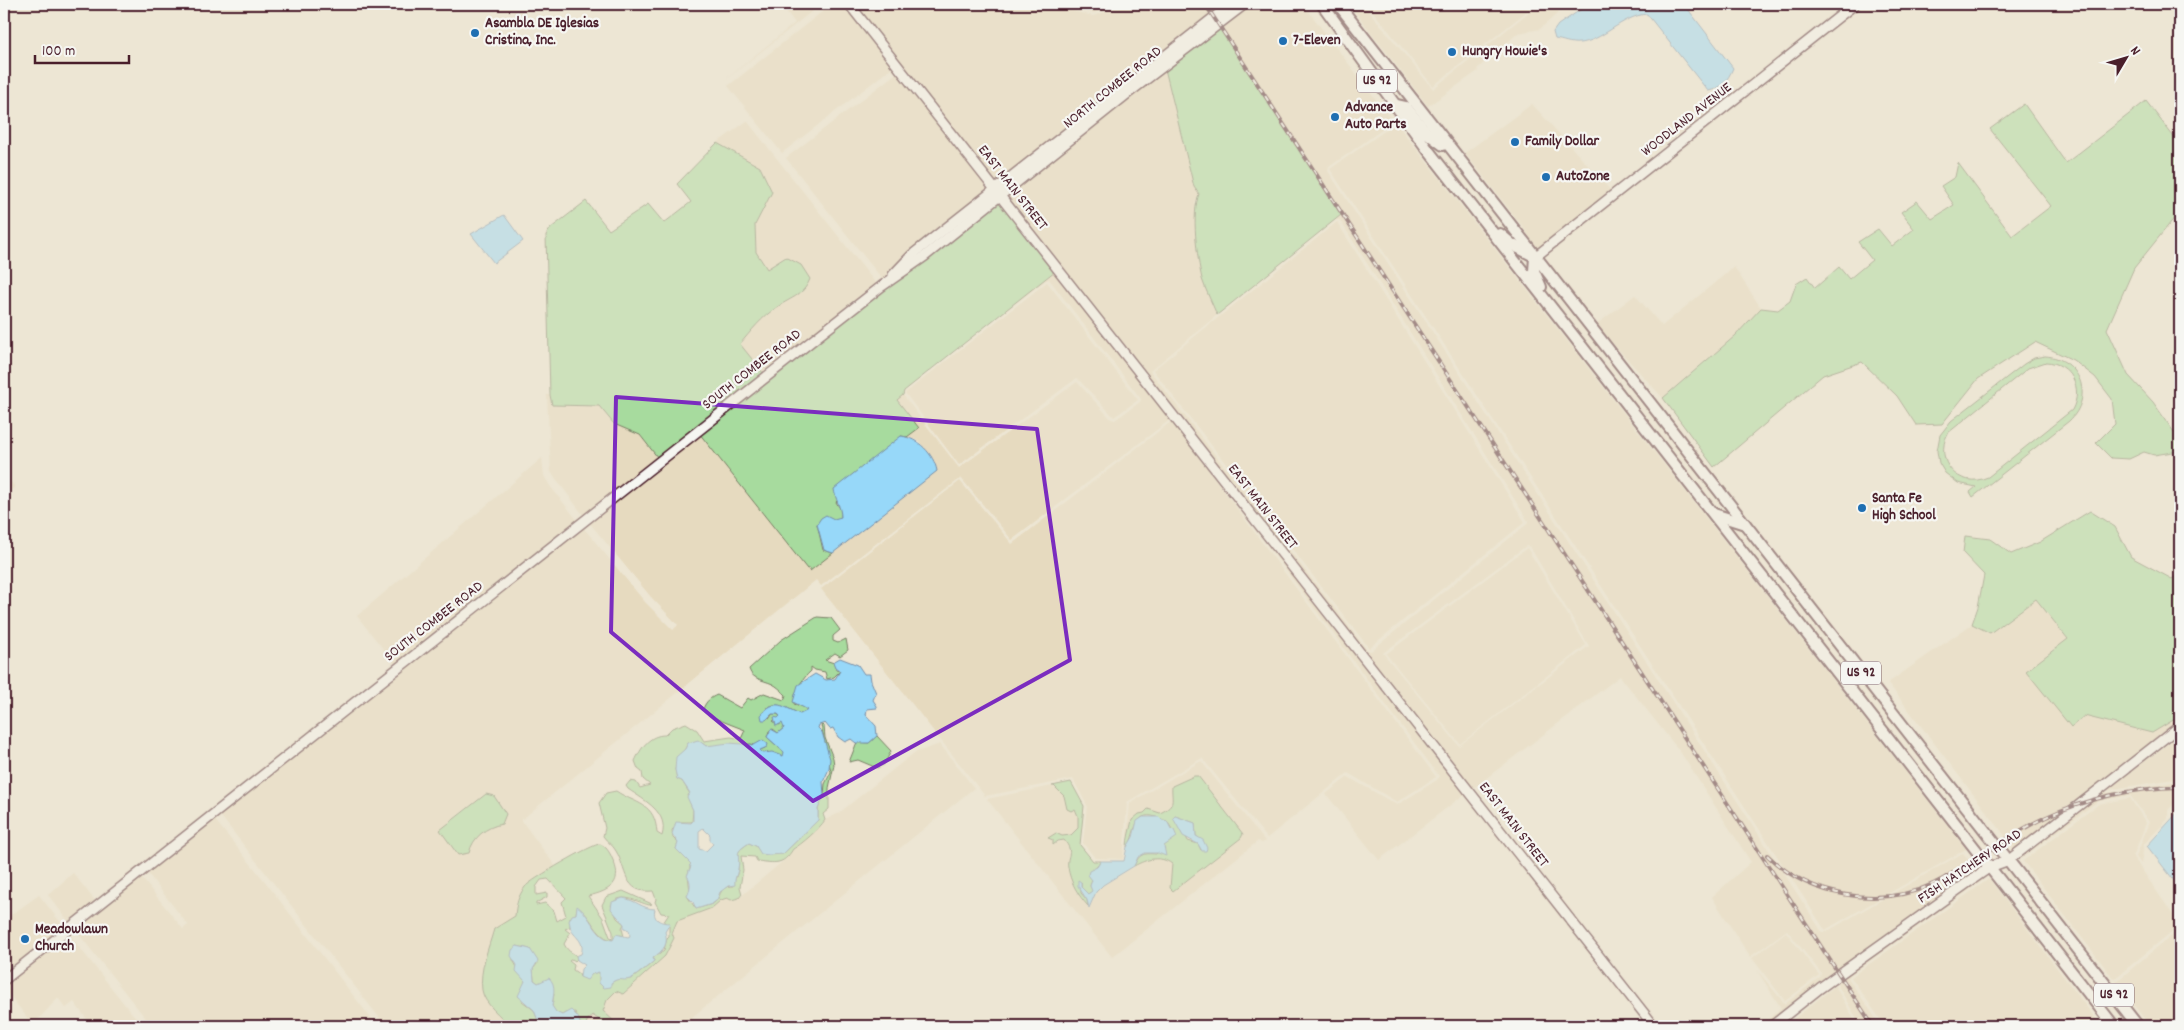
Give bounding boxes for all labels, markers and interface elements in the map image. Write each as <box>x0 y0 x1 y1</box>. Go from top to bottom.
place label: Asambla DE Iglesias Cristina, Inc. <box>485 13 599 52</box>
marker: Asambla DE Iglesias Cristina, Inc. <box>469 27 481 39</box>
place label: 7-Eleven <box>1293 30 1341 52</box>
scale bar <box>35 32 129 64</box>
north arrow <box>2102 32 2152 82</box>
marker: 7-Eleven <box>1277 35 1289 47</box>
text: 100 m <box>42 41 75 63</box>
street label: NORTH COMBEE ROAD <box>1059 41 1167 135</box>
place label: Hungry Howie's <box>1462 41 1547 63</box>
text: N <box>2125 42 2145 60</box>
marker: Hungry Howie's <box>1446 46 1458 58</box>
road number: US 92 <box>1357 70 1397 92</box>
street label: WOODLAND AVENUE <box>1637 77 1737 163</box>
place label: Advance Auto Parts <box>1345 97 1407 136</box>
marker: Advance Auto Parts <box>1329 111 1341 123</box>
place label: Family Dollar <box>1525 131 1599 153</box>
marker: Family Dollar <box>1509 136 1521 148</box>
street label: EAST MAIN STREET <box>972 141 1052 235</box>
place label: AutoZone <box>1556 166 1610 188</box>
marker: AutoZone <box>1540 171 1552 183</box>
street label: SOUTH COMBEE ROAD <box>698 324 806 416</box>
street label: EAST MAIN STREET <box>1222 460 1302 554</box>
place label: Santa Fe High School <box>1872 488 1936 527</box>
marker: Santa Fe High School <box>1856 502 1868 514</box>
street label: SOUTH COMBEE ROAD <box>380 576 488 668</box>
road number: US 92 <box>1841 661 1881 684</box>
street label: EAST MAIN STREET <box>1473 778 1553 872</box>
street label: FISH HATCHERY ROAD <box>1914 824 2026 910</box>
place label: Meadowlawn Church <box>35 919 108 958</box>
marker: Meadowlawn Church <box>19 933 31 945</box>
road number: US 92 <box>2094 984 2134 1006</box>

